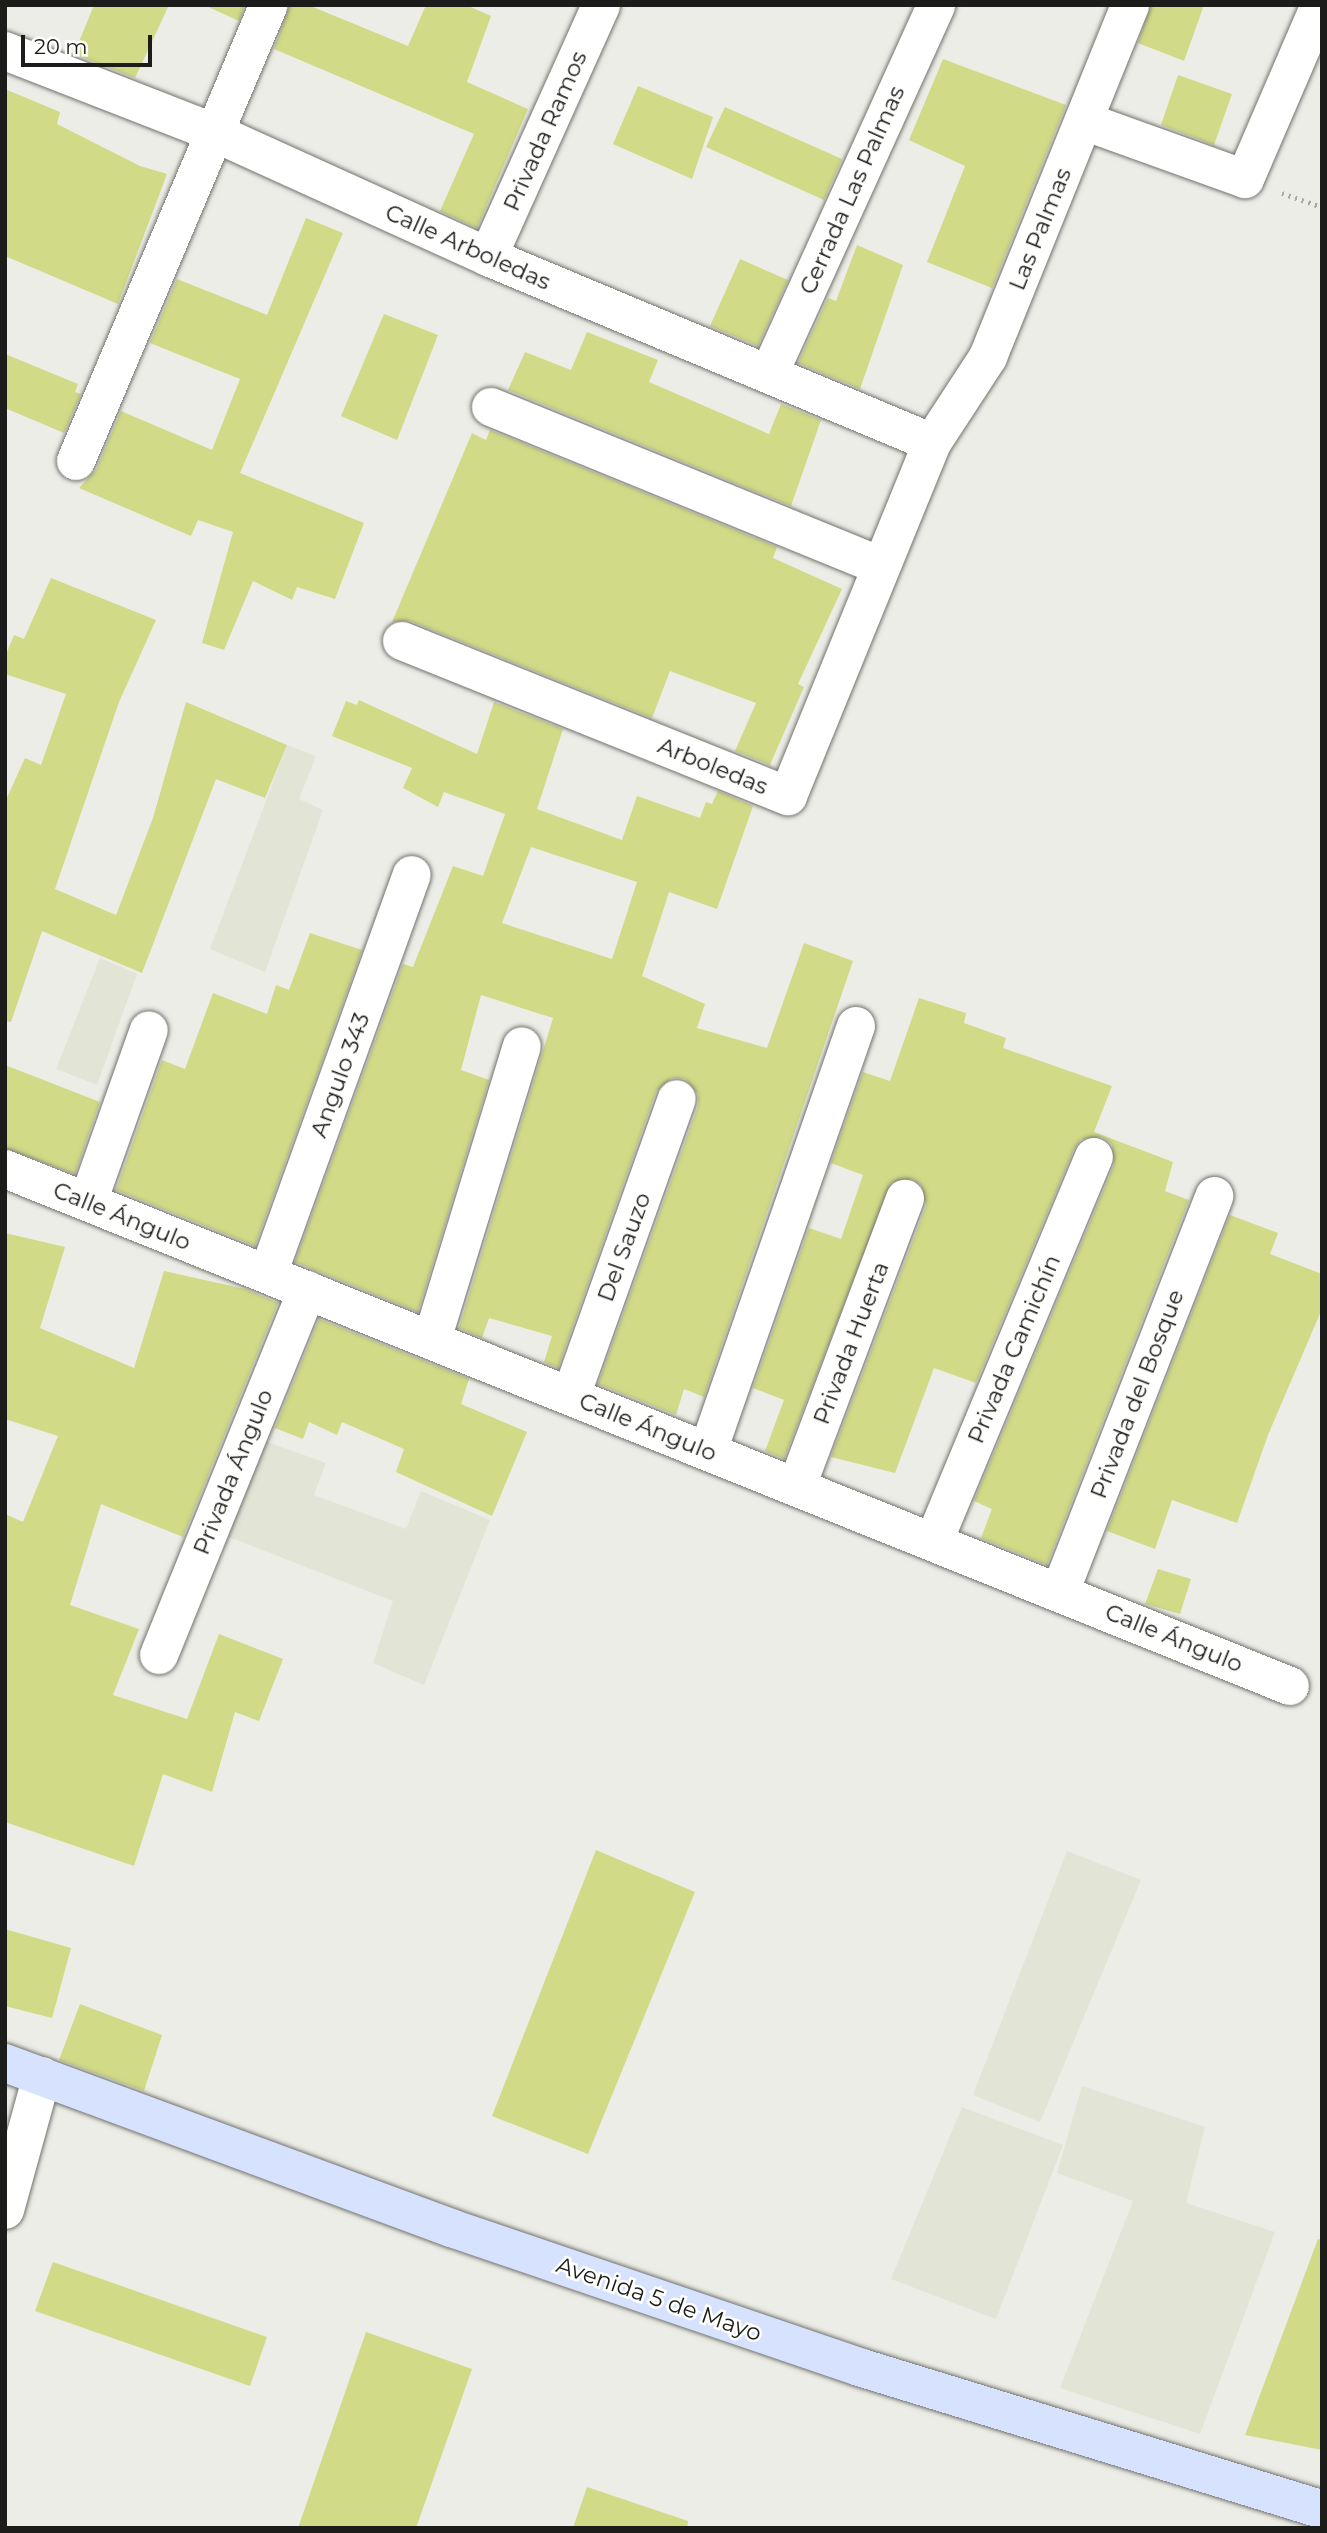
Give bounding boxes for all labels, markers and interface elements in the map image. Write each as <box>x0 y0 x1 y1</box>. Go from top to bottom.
scale bar <box>24 21 156 65</box>
text: 20 m <box>34 34 88 59</box>
street label: Privada Ramos <box>497 47 593 215</box>
street label: Cerrada Las Palmas <box>794 81 910 299</box>
street label: Las Palmas <box>1003 164 1077 294</box>
street label: Calle Arboledas <box>381 198 555 296</box>
street label: Arboledas <box>654 731 772 801</box>
street label: Angulo 343 <box>305 1009 375 1141</box>
street label: Calle Ángulo <box>49 1176 195 1256</box>
street label: Del Sauzo <box>591 1189 657 1305</box>
street label: Privada Camichín <box>962 1250 1066 1448</box>
street label: Privada Huerta <box>807 1258 895 1428</box>
street label: Privada del Bosque <box>1084 1286 1190 1502</box>
street label: Privada Ángulo <box>187 1385 279 1559</box>
street label: Calle Ángulo <box>575 1387 721 1467</box>
street label: Calle Ángulo <box>1101 1598 1247 1678</box>
street label: Avenida 5 de Mayo <box>553 2251 765 2347</box>

